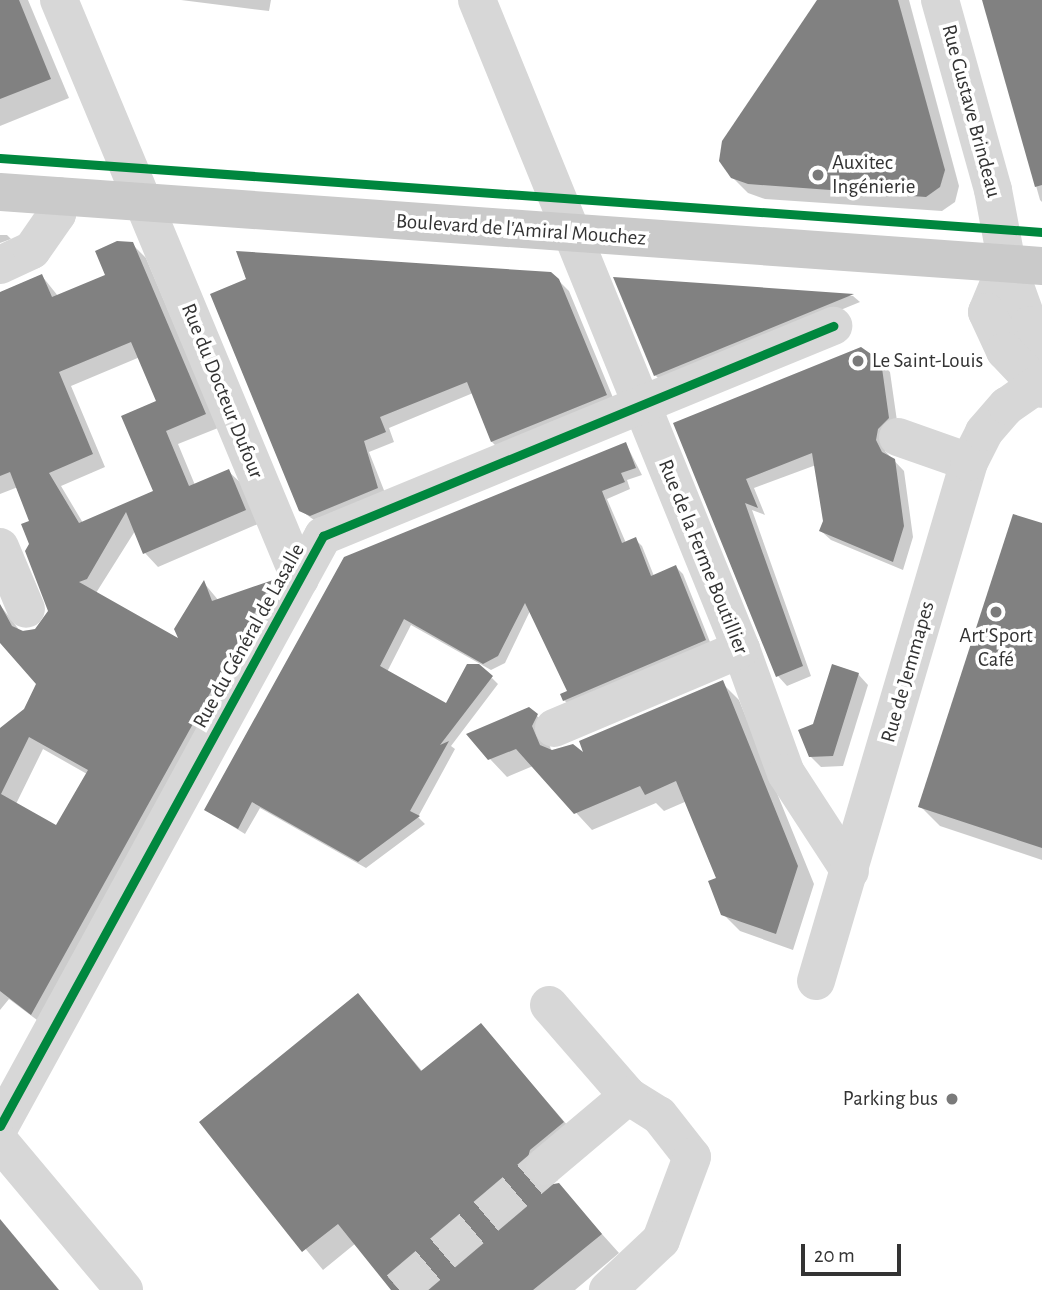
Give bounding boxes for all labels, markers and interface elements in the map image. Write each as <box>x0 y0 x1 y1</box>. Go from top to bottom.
street label: Rue Gustave Brindeau <box>936 22 1006 200</box>
place label: Auxitec Ingénierie <box>832 150 915 200</box>
marker: Auxitec Ingénierie <box>810 167 826 183</box>
street label: Boulevard de l'Amiral Mouchez <box>395 209 647 251</box>
street label: Rue du Docteur Dufour <box>175 300 269 482</box>
place label: Le Saint-Louis <box>872 348 983 374</box>
marker: Le Saint-Louis <box>850 353 866 369</box>
street label: Rue de la Ferme Boutillier <box>652 456 754 658</box>
street label: Rue du Général de Lasalle <box>188 539 310 733</box>
street label: Rue de Jemmapes <box>876 598 940 746</box>
marker: Art'Sport Café <box>988 604 1004 620</box>
place label: Art'Sport Café <box>959 623 1033 673</box>
place label: Parking bus <box>843 1086 938 1112</box>
marker: Parking bus <box>944 1091 960 1107</box>
scale bar <box>804 1230 904 1274</box>
text: 20 m <box>814 1245 855 1266</box>

